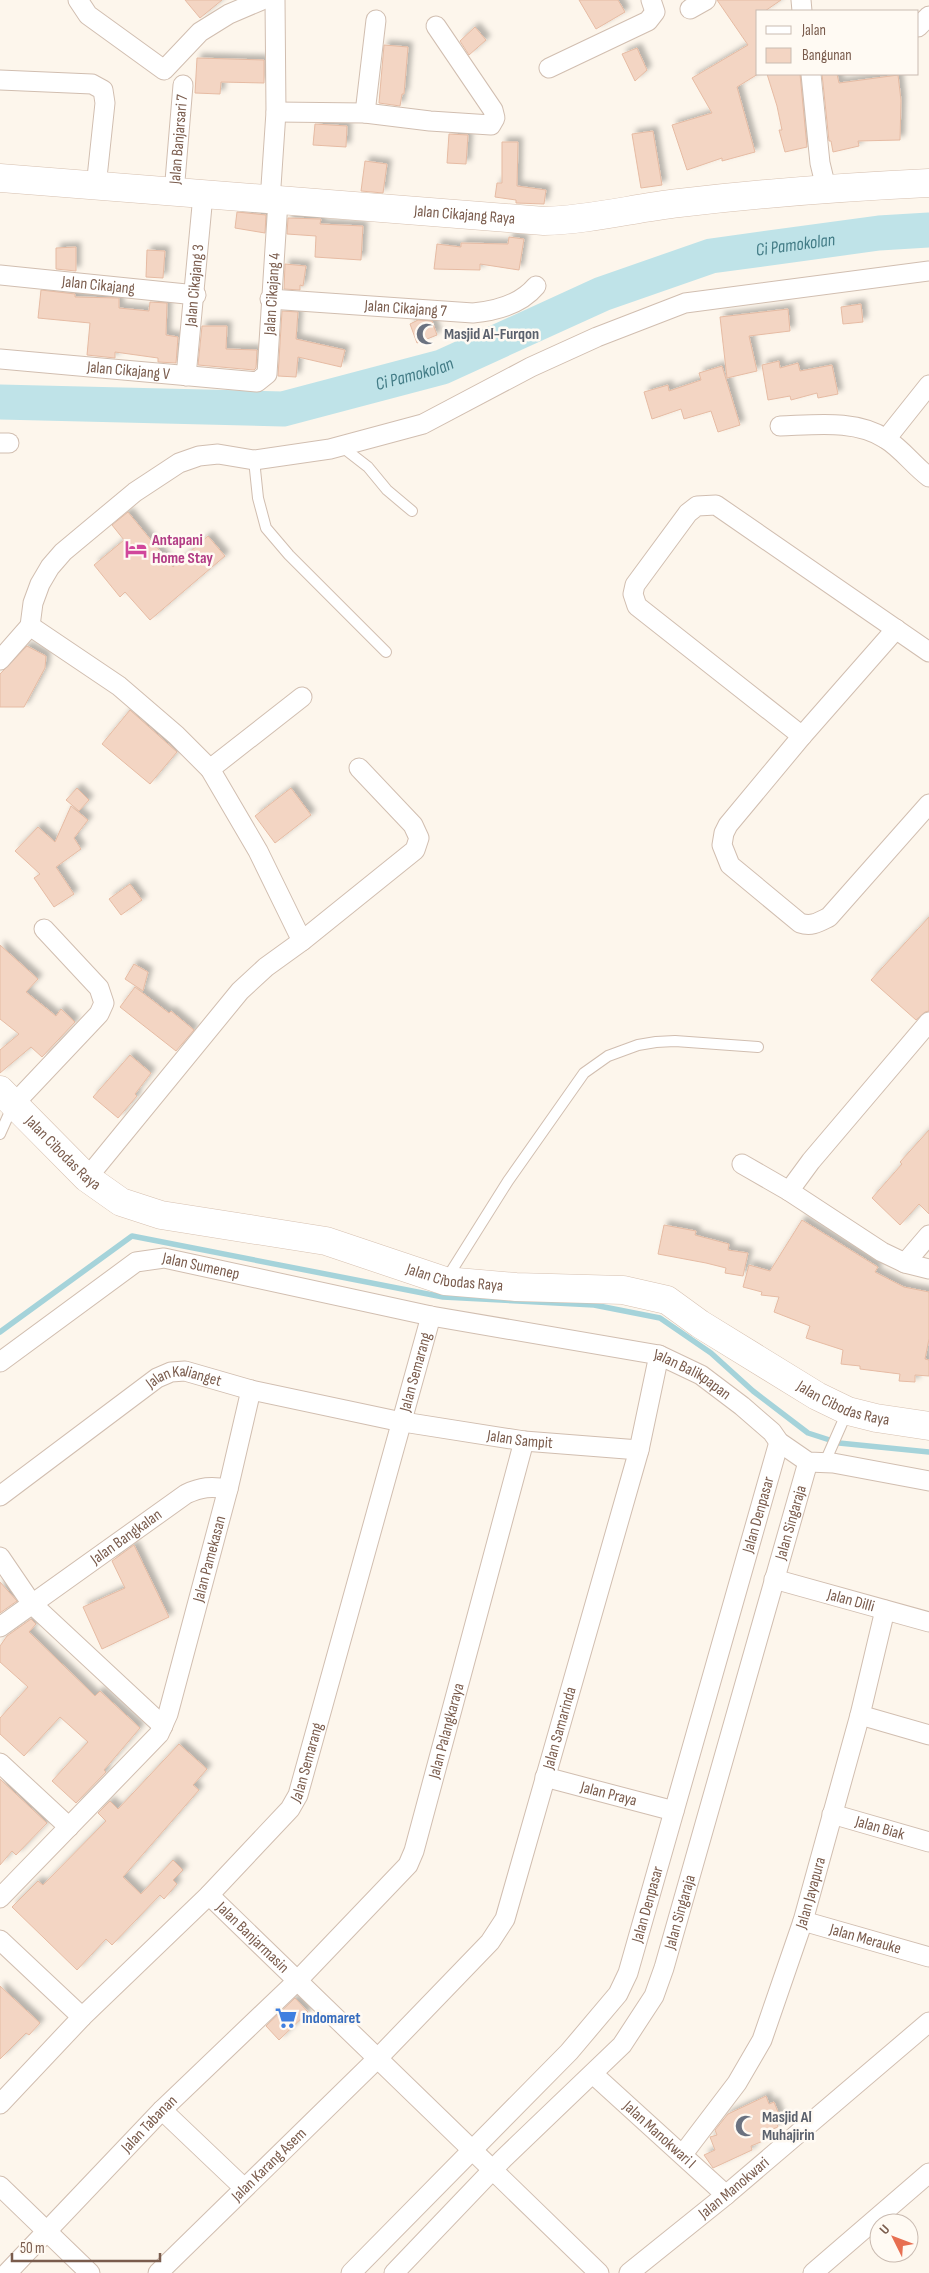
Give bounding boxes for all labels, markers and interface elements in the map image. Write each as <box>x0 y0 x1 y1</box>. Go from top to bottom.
legend <box>756 10 919 75</box>
text: Jalan <box>801 21 826 40</box>
text: Bangunan <box>802 46 852 65</box>
street label: Jalan Banjarsari 7 <box>165 93 192 186</box>
street label: Jalan Cikajang Raya <box>412 201 516 228</box>
water label: Ci Pamokolan <box>754 229 837 260</box>
street label: Jalan Cikajang 3 <box>181 243 208 328</box>
street label: Jalan Cikajang 4 <box>260 252 284 337</box>
street label: Jalan Cikajang <box>60 272 136 298</box>
street label: Jalan Cikajang 7 <box>363 296 448 321</box>
mosque icon: Masjid Al-Furqon <box>414 321 440 347</box>
place label: Masjid Al-Furqon <box>444 325 539 344</box>
water label: Ci Pamokolan <box>373 353 457 395</box>
street label: Jalan Cikajang V <box>85 357 172 384</box>
place label: Antapani Home Stay <box>151 531 213 568</box>
hotel icon: Antapani Home Stay <box>123 536 149 562</box>
street label: Jalan Cibodas Raya <box>20 1111 104 1194</box>
street label: Jalan Sumenep <box>160 1248 241 1284</box>
street label: Jalan Cibodas Raya <box>403 1259 504 1295</box>
street label: Jalan Semarang <box>395 1330 436 1415</box>
street label: Jalan Balikpapan <box>652 1345 735 1404</box>
street label: Jalan Kalianget <box>141 1361 224 1393</box>
street label: Jalan Cibodas Raya <box>793 1376 891 1429</box>
street label: Jalan Sampit <box>485 1426 554 1453</box>
street label: Jalan Denpasar <box>738 1474 778 1556</box>
street label: Jalan Singaraja <box>771 1483 810 1563</box>
street label: Jalan Bangkalan <box>86 1505 165 1569</box>
street label: Jalan Pamekasan <box>189 1514 230 1605</box>
street label: Jalan Dilli <box>824 1585 877 1616</box>
street label: Jalan Palangkaraya <box>424 1681 468 1781</box>
street label: Jalan Samarinda <box>539 1685 580 1772</box>
street label: Jalan Semarang <box>286 1720 327 1806</box>
street label: Jalan Praya <box>578 1777 639 1810</box>
street label: Jalan Biak <box>852 1811 907 1844</box>
street label: Jalan Jayapura <box>791 1855 830 1932</box>
street label: Jalan Denpasar <box>627 1864 667 1946</box>
street label: Jalan Singaraja <box>660 1873 700 1952</box>
street label: Jalan Banjarmasin <box>212 1897 293 1977</box>
street label: Jalan Merauke <box>827 1919 903 1958</box>
supermarket icon: Indomaret <box>273 2005 299 2031</box>
place label: Indomaret <box>302 2009 361 2028</box>
street label: Jalan Tabanan <box>116 2091 181 2157</box>
street label: Jalan Manokwari I <box>619 2096 700 2172</box>
place label: Masjid Al Muhajirin <box>762 2108 815 2145</box>
mosque icon: Masjid Al Muhajirin <box>733 2113 759 2139</box>
street label: Jalan Karang Asem <box>227 2124 310 2206</box>
street label: Jalan Manokwari <box>694 2153 773 2223</box>
north arrow <box>869 2213 919 2263</box>
text: U <box>876 2221 893 2238</box>
scale bar <box>12 2230 160 2262</box>
text: 50 m <box>20 2239 45 2258</box>

